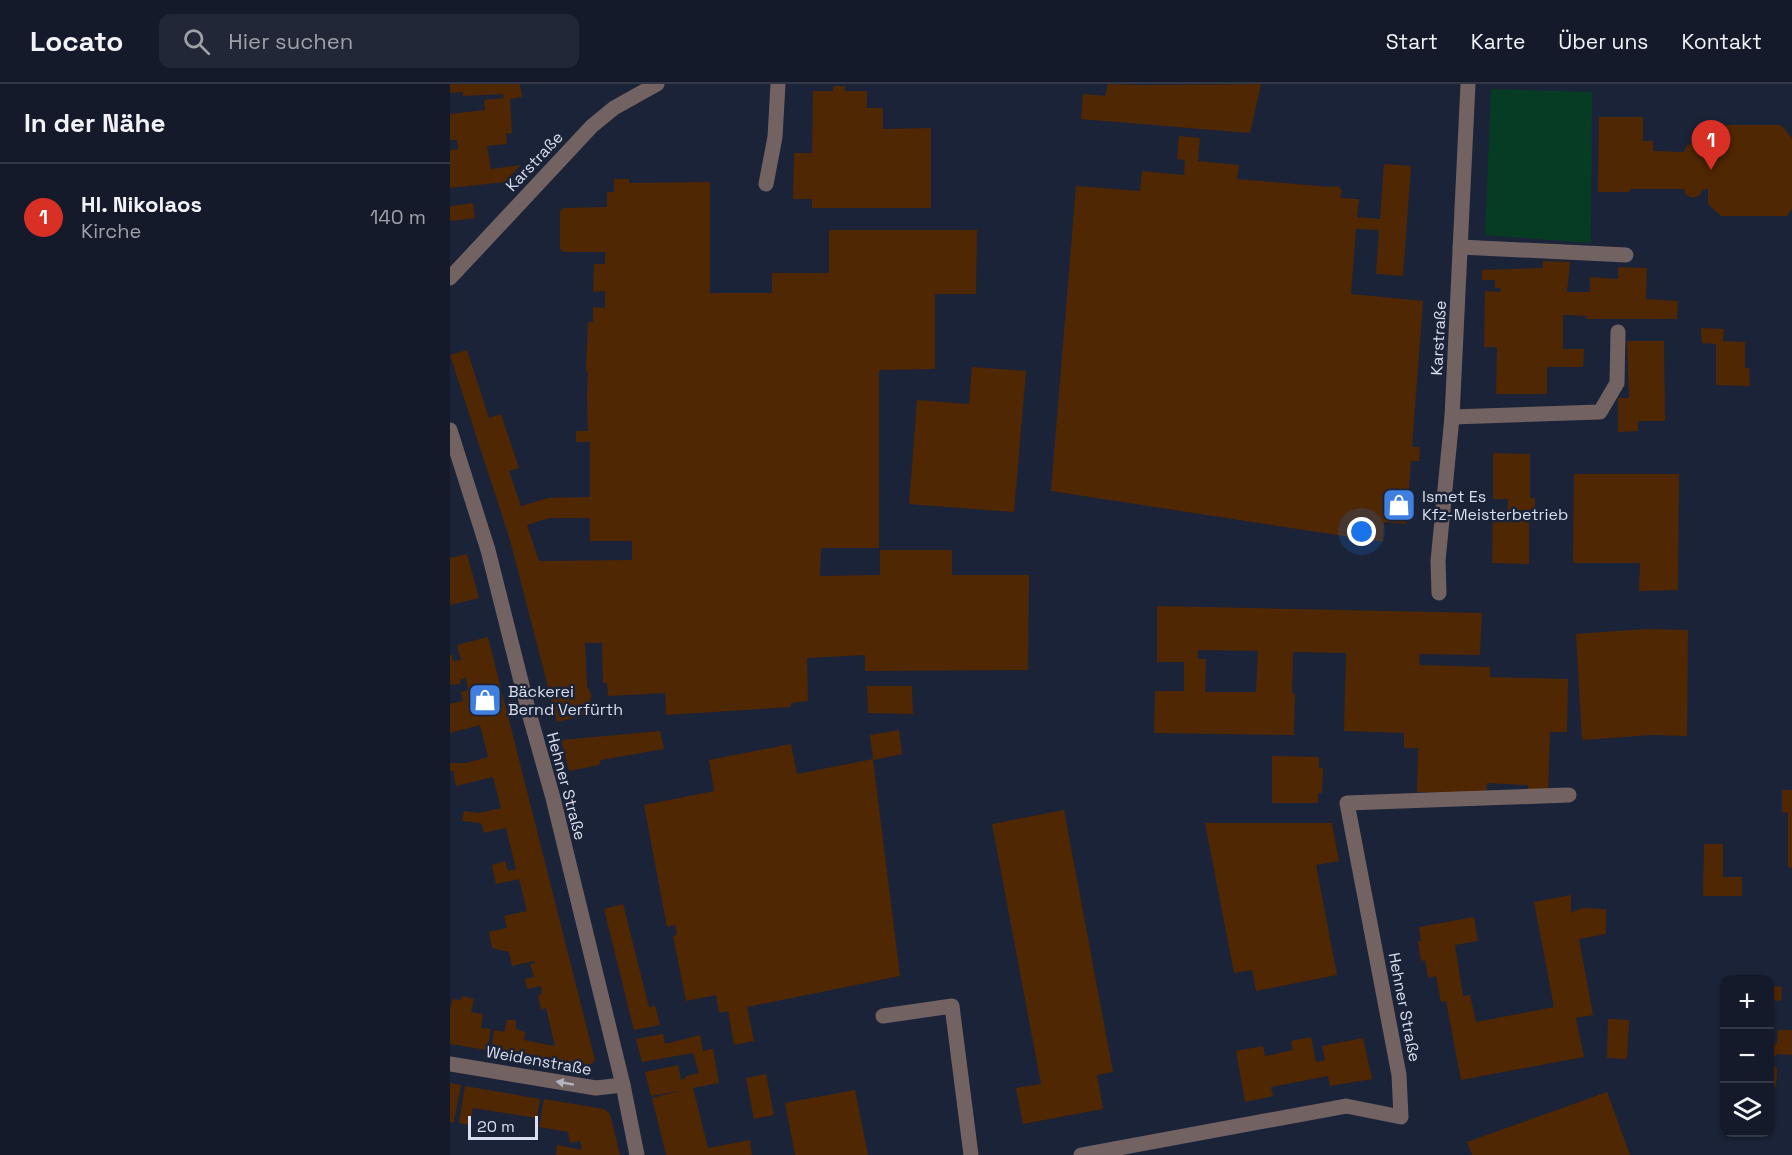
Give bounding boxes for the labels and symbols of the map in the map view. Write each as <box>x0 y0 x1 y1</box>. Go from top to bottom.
pin: 1 <box>1692 120 1730 170</box>
street label: Karstraße <box>501 127 568 196</box>
street label: Karstraße <box>1426 300 1451 376</box>
place label: Ismet Es Kfz-Meisterbetrieb <box>1422 486 1568 525</box>
shop icon: Ismet Es Kfz-Meisterbetrieb <box>1381 487 1417 523</box>
your location <box>1347 517 1376 546</box>
place label: Bäckerei Bernd Verfürth <box>508 681 623 720</box>
shop icon: Bäckerei Bernd Verfürth <box>467 682 503 718</box>
street label: Hehner Straße <box>542 730 591 842</box>
street label: Hehner Straße <box>1384 951 1425 1064</box>
street label: Weidenstraße <box>484 1041 593 1080</box>
one-way arrow <box>556 1078 575 1087</box>
scale bar <box>468 1113 538 1140</box>

